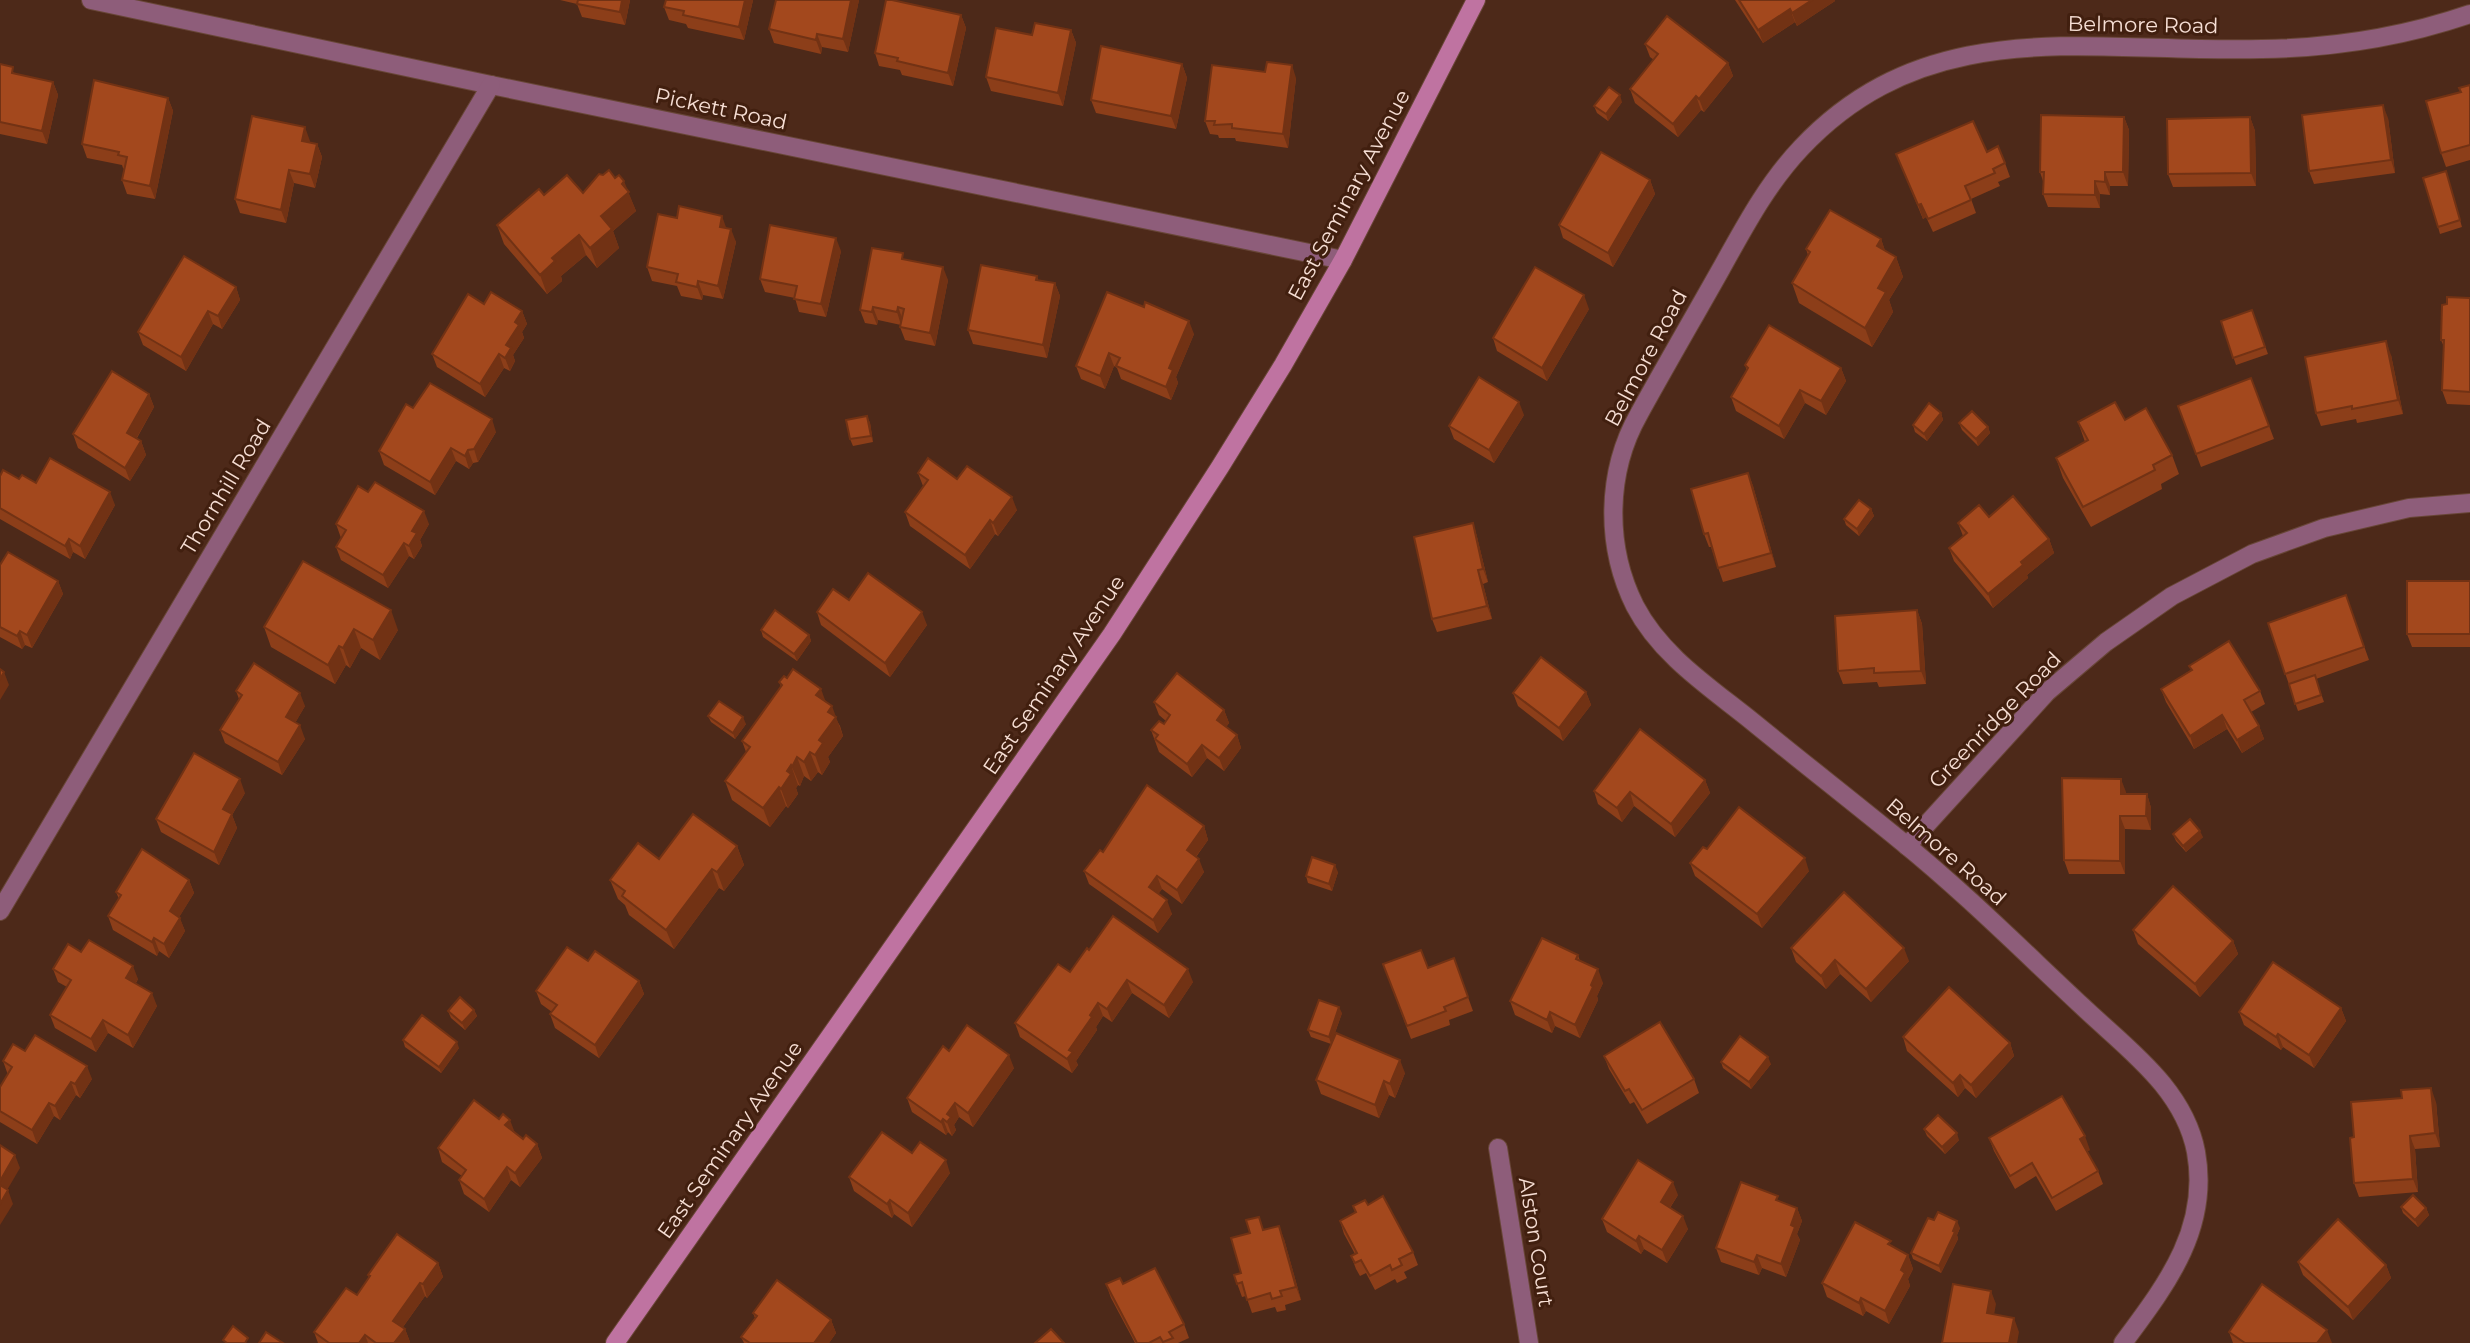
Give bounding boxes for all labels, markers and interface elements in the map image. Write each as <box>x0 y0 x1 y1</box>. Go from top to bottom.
street label: Belmore Road <box>2067 11 2219 38</box>
street label: Pickett Road <box>653 82 789 135</box>
street label: East Seminary Avenue <box>1282 85 1415 304</box>
street label: Belmore Road <box>1599 285 1692 430</box>
street label: Thornhill Road <box>175 415 276 559</box>
street label: East Seminary Avenue <box>977 570 1130 779</box>
street label: Greenridge Road <box>1923 646 2066 793</box>
street label: Belmore Road <box>1881 793 2011 911</box>
street label: East Seminary Avenue <box>652 1036 807 1243</box>
street label: Alston Court <box>1514 1175 1559 1309</box>

